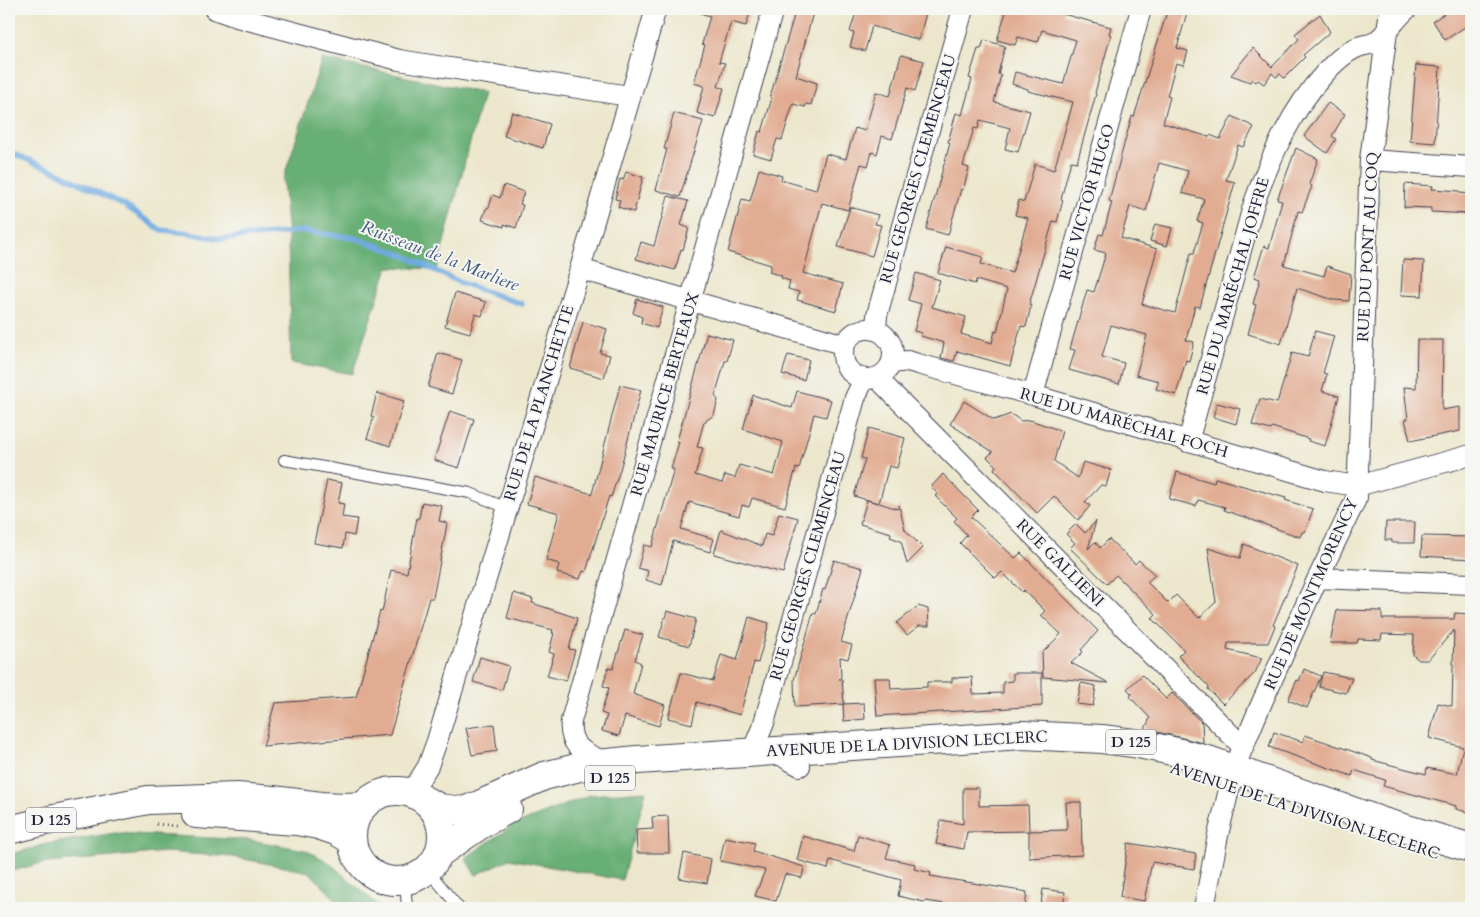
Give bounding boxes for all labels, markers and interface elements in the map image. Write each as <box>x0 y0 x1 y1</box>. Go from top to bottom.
street label: RUE GEORGES CLEMENCEAU <box>875 52 961 286</box>
street label: RUE VICTOR HUGO <box>1054 121 1120 283</box>
street label: RUE DU PONT AU COQ <box>1352 151 1384 343</box>
street label: RUE DU MARÉCHAL JOFFRE <box>1191 174 1275 397</box>
water label: Ruisseau de la Marliere <box>357 214 524 298</box>
street label: RUE MAURICE BERTEAUX <box>625 289 705 499</box>
street label: RUE DE LA PLANCHETTE <box>499 302 579 504</box>
street label: RUE DU MARÉCHAL FOCH <box>1017 383 1231 463</box>
street label: RUE GEORGES CLEMENCEAU <box>765 449 851 683</box>
street label: RUE DE MONTMORENCY <box>1259 495 1363 693</box>
street label: RUE GALLIENI <box>1011 514 1109 612</box>
street label: AVENUE DE LA DIVISION LECLERC <box>766 726 1048 762</box>
road number: D 125 <box>1106 730 1156 754</box>
street label: AVENUE DE LA DIVISION LECLERC <box>1167 757 1443 865</box>
road number: D 125 <box>585 766 635 790</box>
road number: D 125 <box>26 808 76 832</box>

